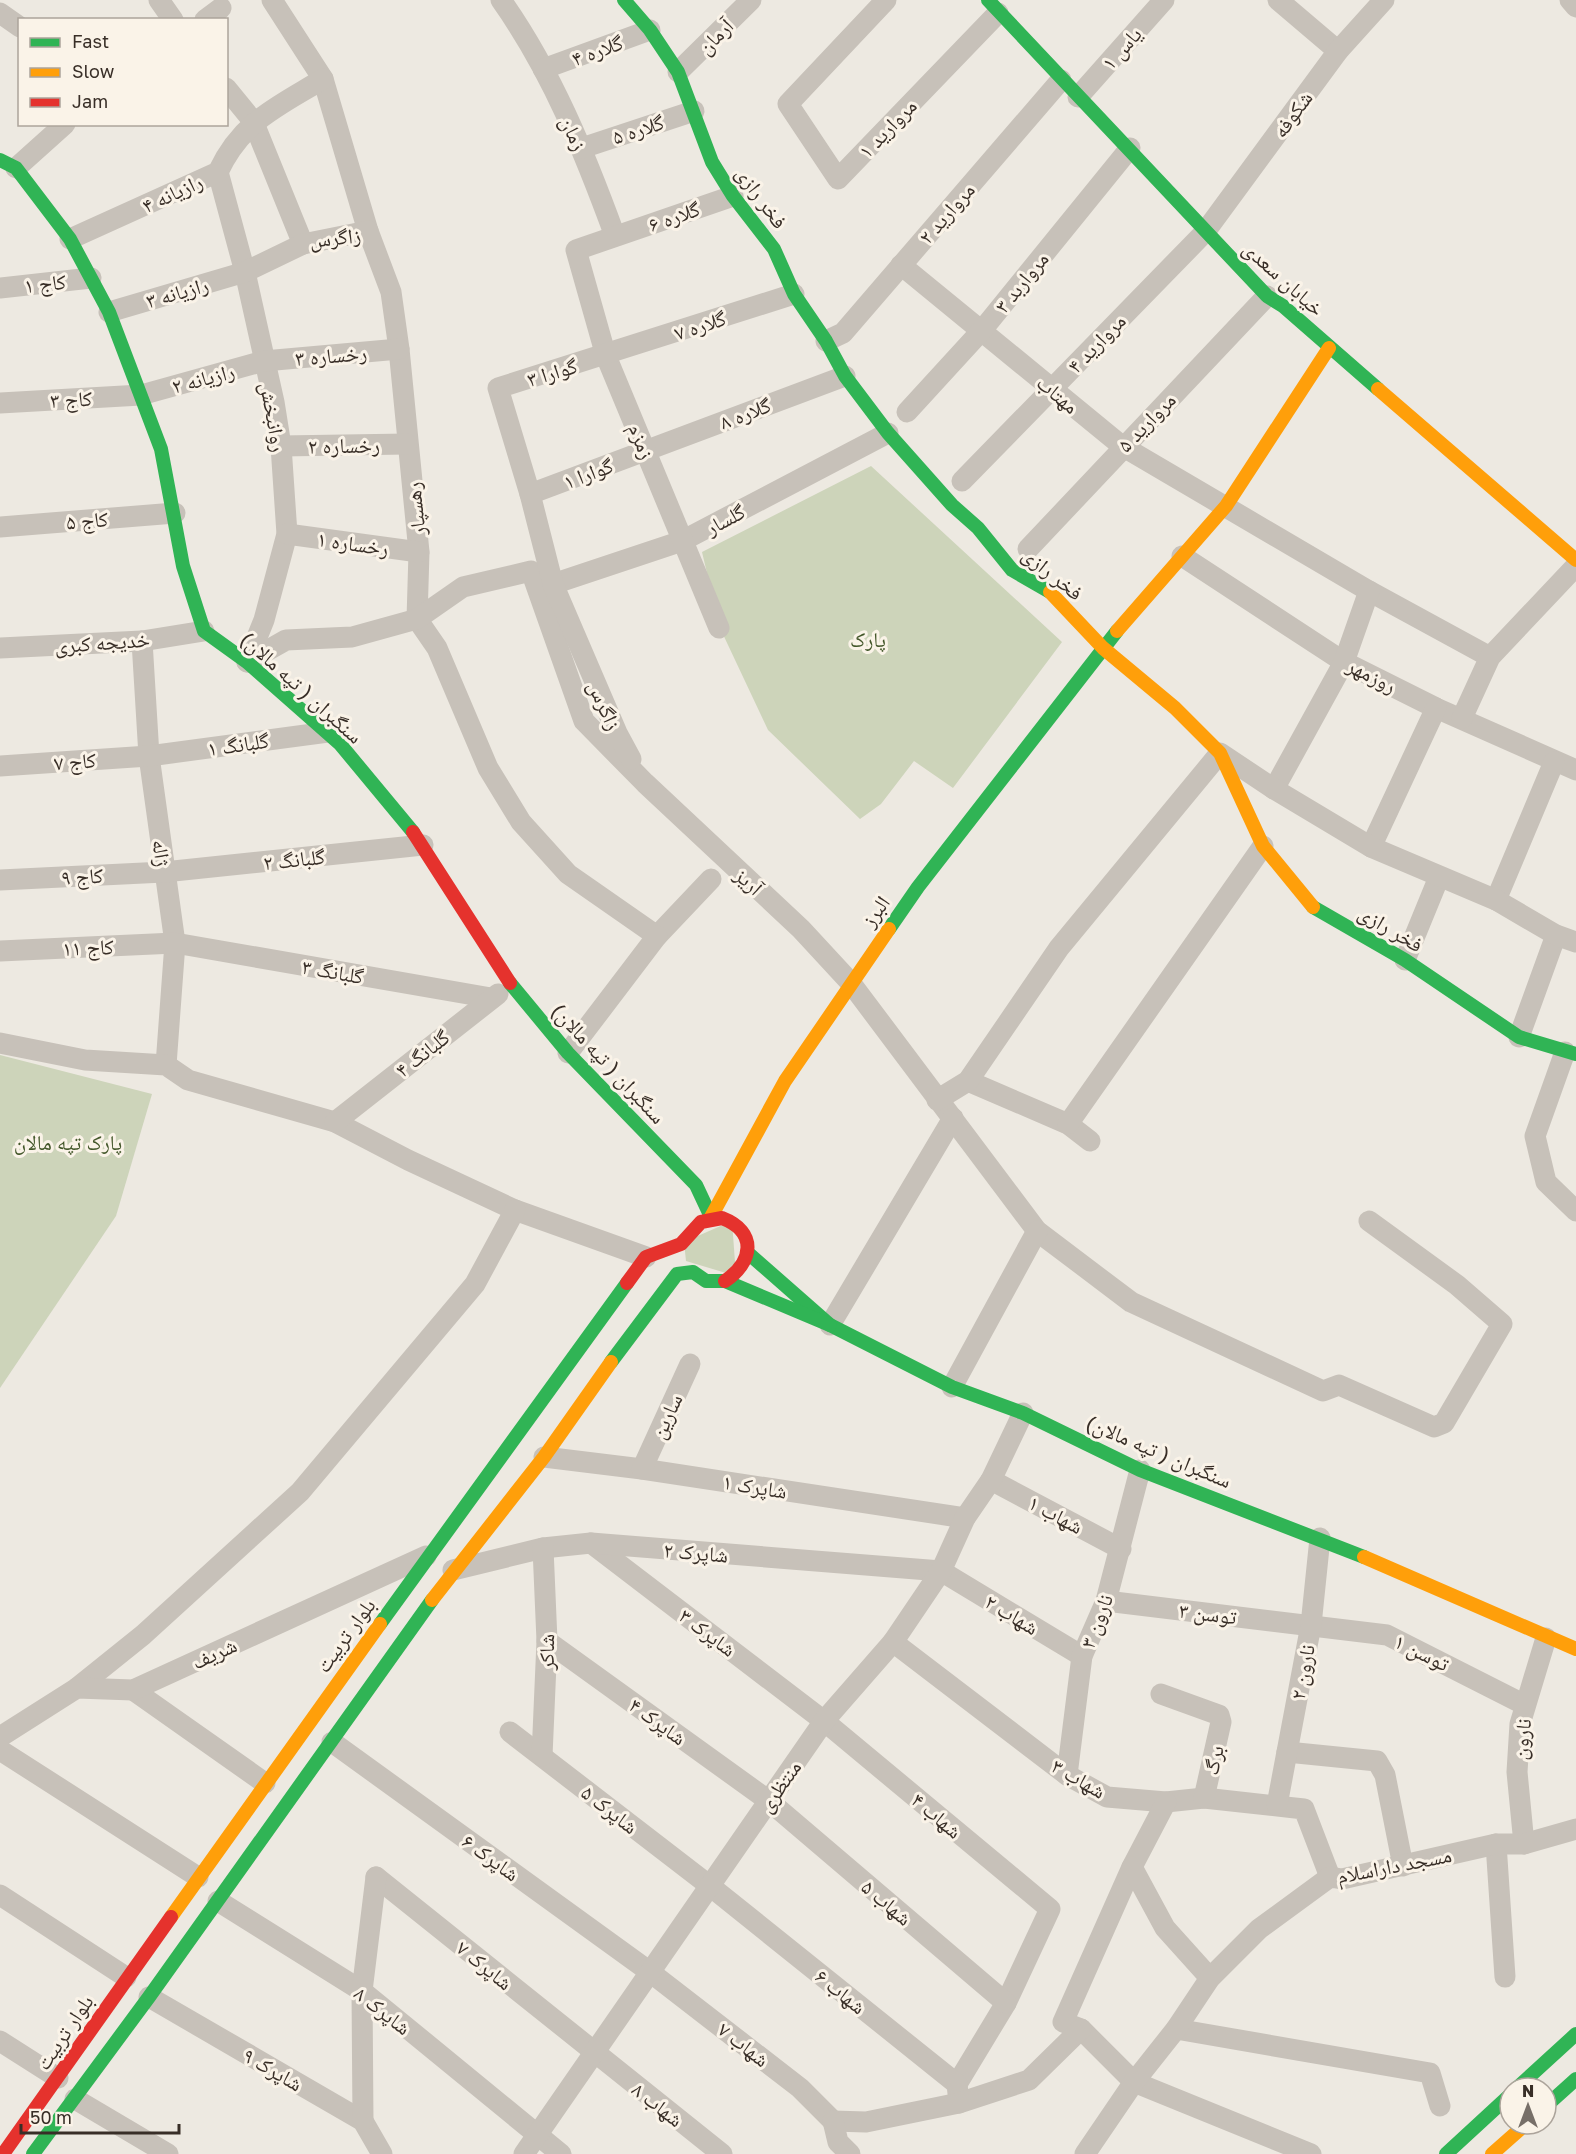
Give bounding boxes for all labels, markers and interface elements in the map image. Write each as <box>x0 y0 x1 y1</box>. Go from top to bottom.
street label: آرمان <box>692 12 739 59</box>
legend <box>18 18 228 126</box>
street label: یاس ۱ <box>1095 21 1147 75</box>
street label: گلاره ۴ <box>568 29 627 71</box>
text: Fast <box>72 30 109 52</box>
text: Slow <box>72 60 115 82</box>
street label: شکوفه <box>1266 85 1318 143</box>
text: Jam <box>72 90 108 112</box>
street label: مروارید ۱ <box>852 93 922 163</box>
street label: گلاره ۵ <box>609 108 667 150</box>
street label: زمان <box>555 112 593 154</box>
street label: فخر رازی <box>731 161 793 233</box>
street label: رازیانه ۴ <box>138 168 206 218</box>
street label: مروارید ۲ <box>912 177 980 249</box>
street label: گلاره ۶ <box>645 195 704 237</box>
street label: زاگرس <box>308 221 362 254</box>
street label: خیابان سعدی <box>1238 235 1330 321</box>
street label: مرواربد ۳ <box>988 246 1054 318</box>
street label: کاج ۱ <box>23 268 68 299</box>
street label: رازیانه ۳ <box>143 271 211 313</box>
street label: گلاره ۷ <box>671 304 729 346</box>
street label: مروارید ۴ <box>1061 308 1131 378</box>
street label: رخساره ۳ <box>294 339 368 371</box>
street label: گوارا ۳ <box>524 352 581 392</box>
street label: رازیانه ۲ <box>169 357 237 399</box>
street label: مهتاب <box>1032 369 1084 419</box>
street label: روانبخش <box>254 380 293 454</box>
street label: کاج ۳ <box>49 385 93 414</box>
street label: مروارید ۵ <box>1111 387 1181 457</box>
street label: گلاره ۸ <box>716 391 775 435</box>
street label: زمزم <box>621 419 661 464</box>
street label: رخساره ۲ <box>308 431 380 459</box>
street label: گوارا ۱ <box>559 452 617 494</box>
street label: رهسپار <box>399 481 431 538</box>
street label: گلسار <box>700 498 750 541</box>
street label: کاج ۵ <box>65 505 109 536</box>
street label: رخساره ۱ <box>316 525 390 561</box>
street label: فخر رازی <box>1017 541 1089 605</box>
street label: سنگبران ( تپه مالان) <box>235 625 368 749</box>
street label: خدیجه کبری <box>53 626 151 658</box>
park label: پارک <box>850 626 886 652</box>
street label: روزمهر <box>1342 651 1401 698</box>
street label: زاگرس <box>582 676 627 734</box>
street label: گلبانگ ۱ <box>205 727 271 761</box>
street label: کاج ۷ <box>53 747 97 776</box>
street label: ژاله <box>147 838 177 868</box>
street label: گلبانگ ۲ <box>262 843 326 875</box>
street label: آریز <box>729 861 769 901</box>
street label: کاج ۹ <box>60 862 104 891</box>
street label: البرز <box>855 890 895 932</box>
street label: فخر رازی <box>1354 899 1428 957</box>
street label: کاج ۱۱ <box>62 933 115 962</box>
street label: گلبانگ ۳ <box>300 953 366 989</box>
street label: سنگبران ( تپه مالان) <box>546 997 672 1129</box>
street label: گلبانگ ۴ <box>390 1023 455 1082</box>
park label: پارک تپه مالان <box>14 1129 122 1155</box>
street label: سارین <box>644 1389 689 1443</box>
street label: سنگبران ( تپه مالان) <box>1082 1409 1236 1494</box>
street label: شاپرک ۱ <box>721 1468 789 1504</box>
street label: شهاب ۱ <box>1024 1489 1088 1539</box>
street label: شاپرک ۲ <box>663 1536 729 1568</box>
street label: شهاب ۲ <box>980 1588 1044 1640</box>
street label: نارون ۳ <box>1074 1590 1118 1652</box>
street label: بلوار تربیت <box>309 1593 381 1677</box>
street label: توسن ۳ <box>1178 1597 1238 1630</box>
street label: شاپرک ۳ <box>674 1602 742 1662</box>
street label: توسن ۱ <box>1390 1628 1454 1677</box>
street label: شریف <box>187 1631 241 1675</box>
street label: شاکر <box>533 1634 559 1671</box>
street label: نارون ۲ <box>1284 1642 1320 1702</box>
street label: شاپرک ۴ <box>624 1691 692 1751</box>
street label: نارون <box>1506 1717 1536 1761</box>
street label: برگ <box>1197 1743 1229 1777</box>
street label: شهاب ۳ <box>1047 1752 1111 1804</box>
street label: منتظری <box>752 1755 806 1817</box>
street label: شاپرک ۵ <box>576 1779 643 1839</box>
street label: شهاب ۴ <box>906 1786 968 1844</box>
street label: شاپرک ۶ <box>457 1827 525 1887</box>
street label: مسجد داراسلام <box>1334 1841 1454 1891</box>
street label: شهاب ۵ <box>856 1873 918 1931</box>
street label: شاپرک ۷ <box>452 1935 518 1996</box>
street label: شهاب ۶ <box>810 1963 872 2019</box>
street label: شاپرک ۸ <box>349 1980 416 2040</box>
street label: بلوار تربیت <box>29 1989 99 2075</box>
street label: شهاب ۷ <box>713 2016 775 2072</box>
street label: شاپرک ۹ <box>238 2042 308 2097</box>
street label: شهاب ۸ <box>627 2076 689 2132</box>
north arrow <box>1498 2076 1558 2136</box>
text: N <box>1522 2081 1534 2101</box>
scale bar <box>21 2097 178 2135</box>
text: 50 m <box>30 2106 72 2128</box>

